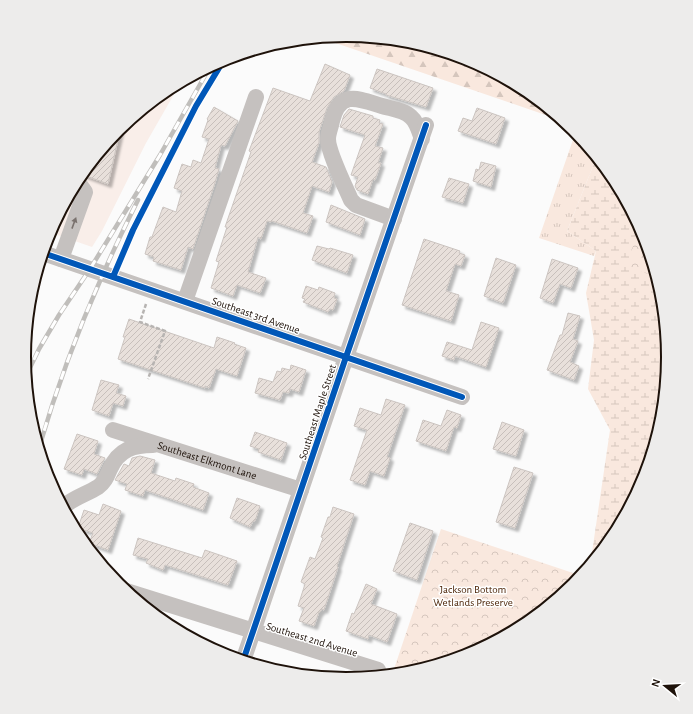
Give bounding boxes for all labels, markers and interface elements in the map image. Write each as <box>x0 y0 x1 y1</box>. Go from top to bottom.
one-way arrow <box>72 216 78 228</box>
street label: Southeast 3rd Avenue <box>210 295 301 336</box>
street label: Southeast Maple Street <box>297 363 338 461</box>
street label: Southeast Elkmont Lane <box>156 440 258 482</box>
park label: Jackson Bottom Wetlands Preserve <box>433 584 513 608</box>
street label: Southeast 2nd Avenue <box>265 620 359 659</box>
north arrow <box>645 666 685 706</box>
text: N <box>650 678 662 688</box>

